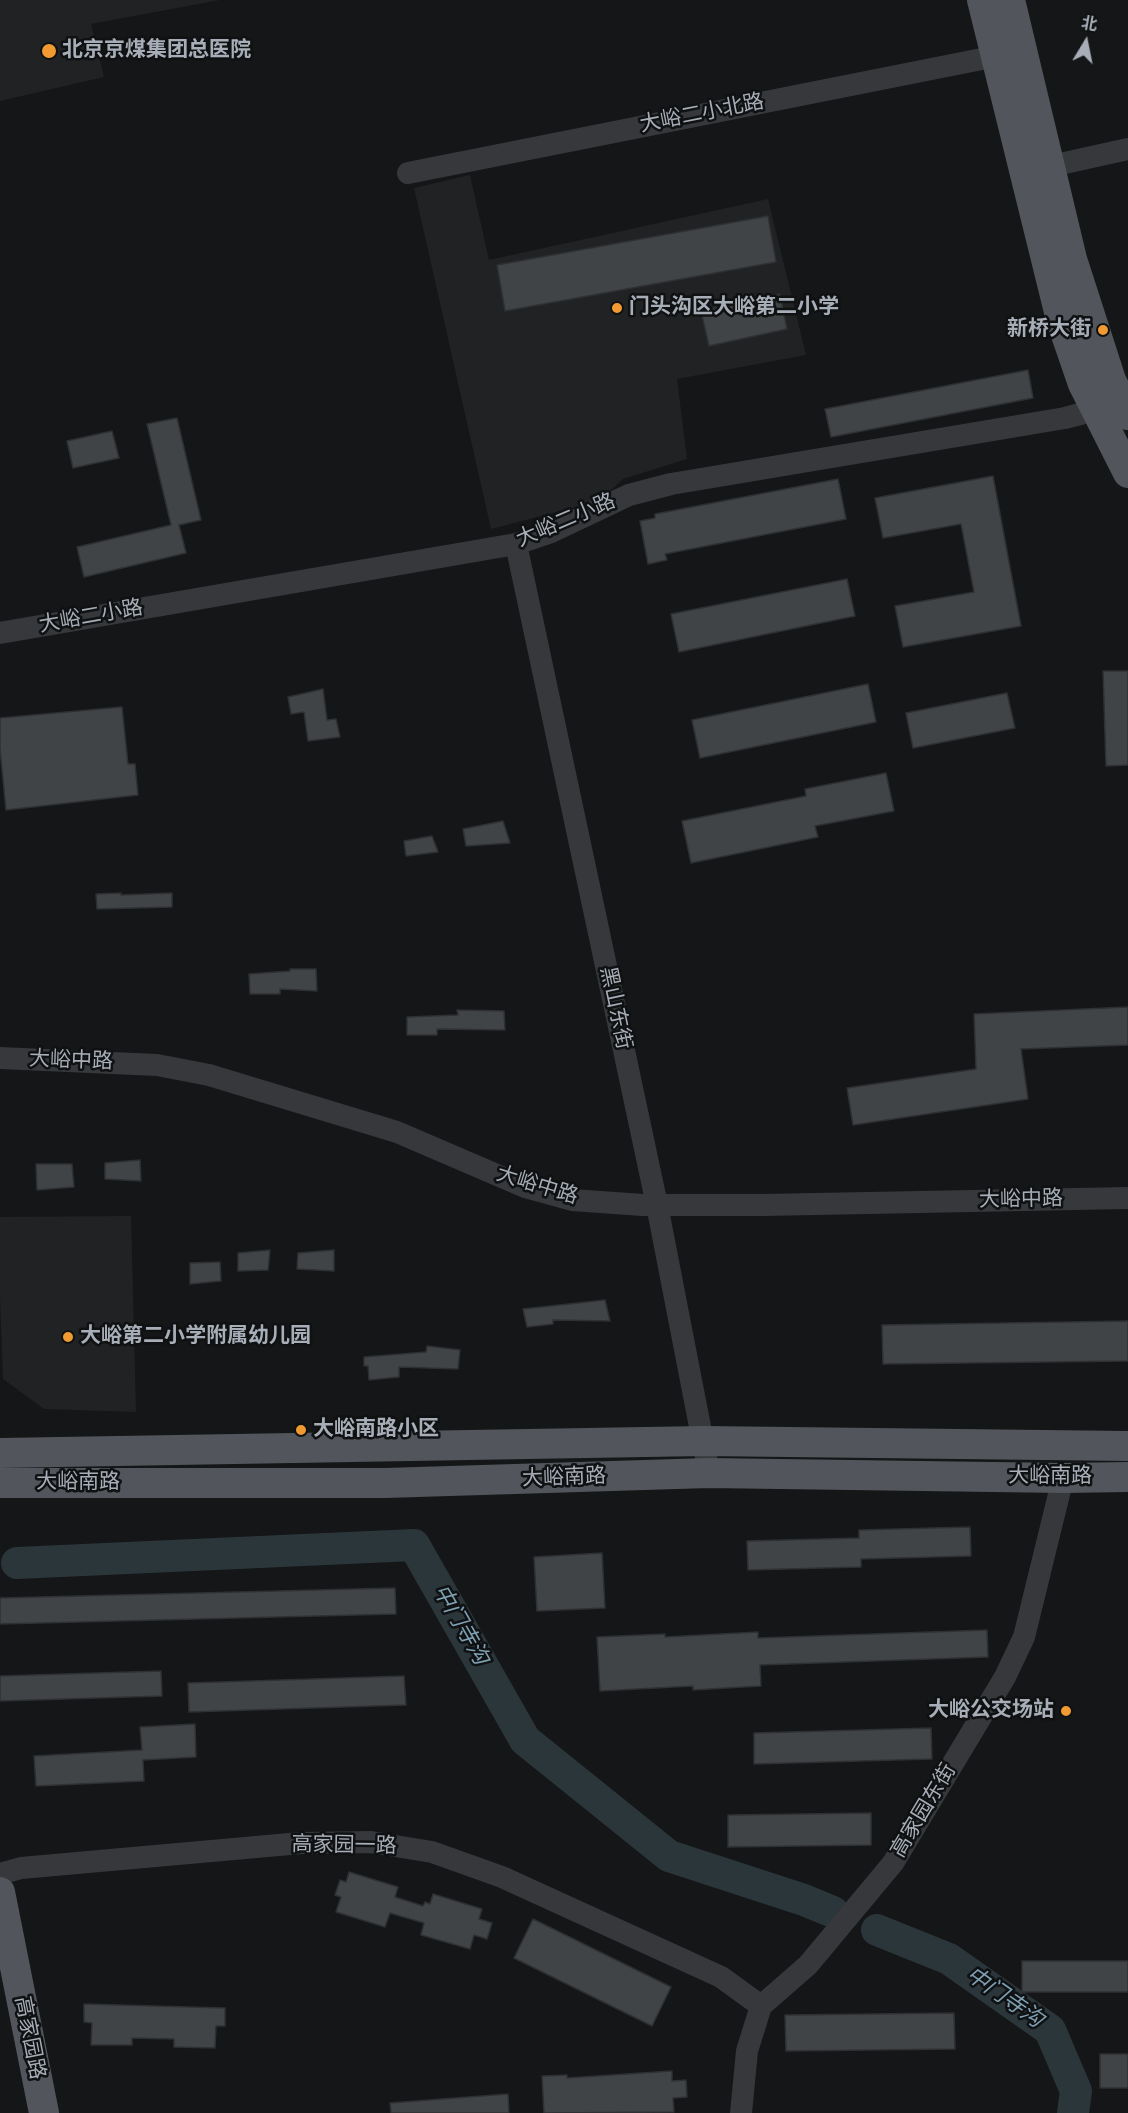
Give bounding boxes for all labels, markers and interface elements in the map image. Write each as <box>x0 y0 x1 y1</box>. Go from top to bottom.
north arrow <box>1056 12 1116 72</box>
text: 北 <box>1080 13 1099 35</box>
place label: 北京京煤集团总医院 <box>62 38 251 64</box>
marker: 北京京煤集团总医院 <box>40 42 58 60</box>
street label: 大峪二小北路 <box>638 90 766 138</box>
place label: 门头沟区大峪第二小学 <box>629 295 839 321</box>
marker: 门头沟区大峪第二小学 <box>610 301 624 315</box>
place label: 新桥大街 <box>1007 317 1091 343</box>
marker: 新桥大街 <box>1096 323 1110 337</box>
street label: 大峪二小路 <box>513 489 619 553</box>
street label: 大峪二小路 <box>37 595 145 639</box>
street label: 黑山东街 <box>594 964 636 1052</box>
street label: 大峪中路 <box>29 1047 113 1075</box>
street label: 大峪中路 <box>493 1162 581 1210</box>
street label: 大峪中路 <box>979 1187 1063 1213</box>
place label: 大峪第二小学附属幼儿园 <box>80 1324 311 1350</box>
marker: 大峪第二小学附属幼儿园 <box>61 1330 75 1344</box>
place label: 大峪南路小区 <box>313 1417 439 1443</box>
marker: 大峪南路小区 <box>294 1423 308 1437</box>
street label: 大峪南路 <box>522 1464 606 1492</box>
street label: 大峪南路 <box>1008 1464 1092 1490</box>
street label: 大峪南路 <box>36 1470 120 1496</box>
water label: 中门寺沟 <box>427 1580 493 1670</box>
place label: 大峪公交场站 <box>928 1698 1054 1724</box>
marker: 大峪公交场站 <box>1059 1704 1073 1718</box>
street label: 高家园东街 <box>886 1760 962 1862</box>
street label: 高家园一路 <box>291 1832 397 1860</box>
water label: 中门寺沟 <box>960 1962 1048 2034</box>
street label: 高家园路 <box>9 1994 49 2082</box>

